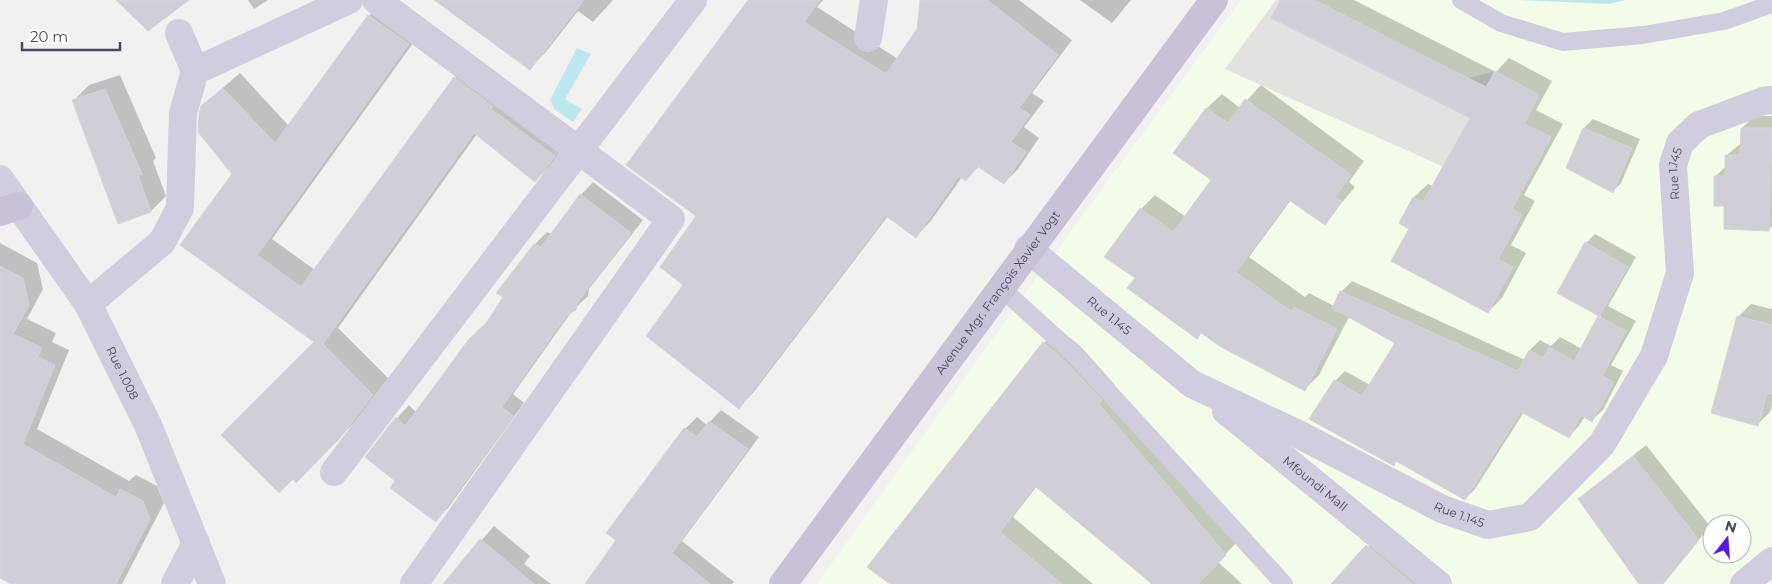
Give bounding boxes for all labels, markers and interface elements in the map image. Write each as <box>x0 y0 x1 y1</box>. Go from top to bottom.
scale bar <box>22 20 120 52</box>
text: 20 m <box>30 27 68 46</box>
street label: Rue 1.145 <box>1665 145 1685 200</box>
street label: Avenue Mgr. François Xavier Vogt <box>932 207 1063 377</box>
street label: Rue 1.145 <box>1084 293 1135 338</box>
street label: Rue 1.008 <box>103 344 142 402</box>
street label: Mfoundi Mall <box>1280 453 1351 514</box>
street label: Rue 1.145 <box>1431 498 1487 530</box>
north arrow <box>1702 514 1752 564</box>
text: N <box>1723 516 1739 537</box>

